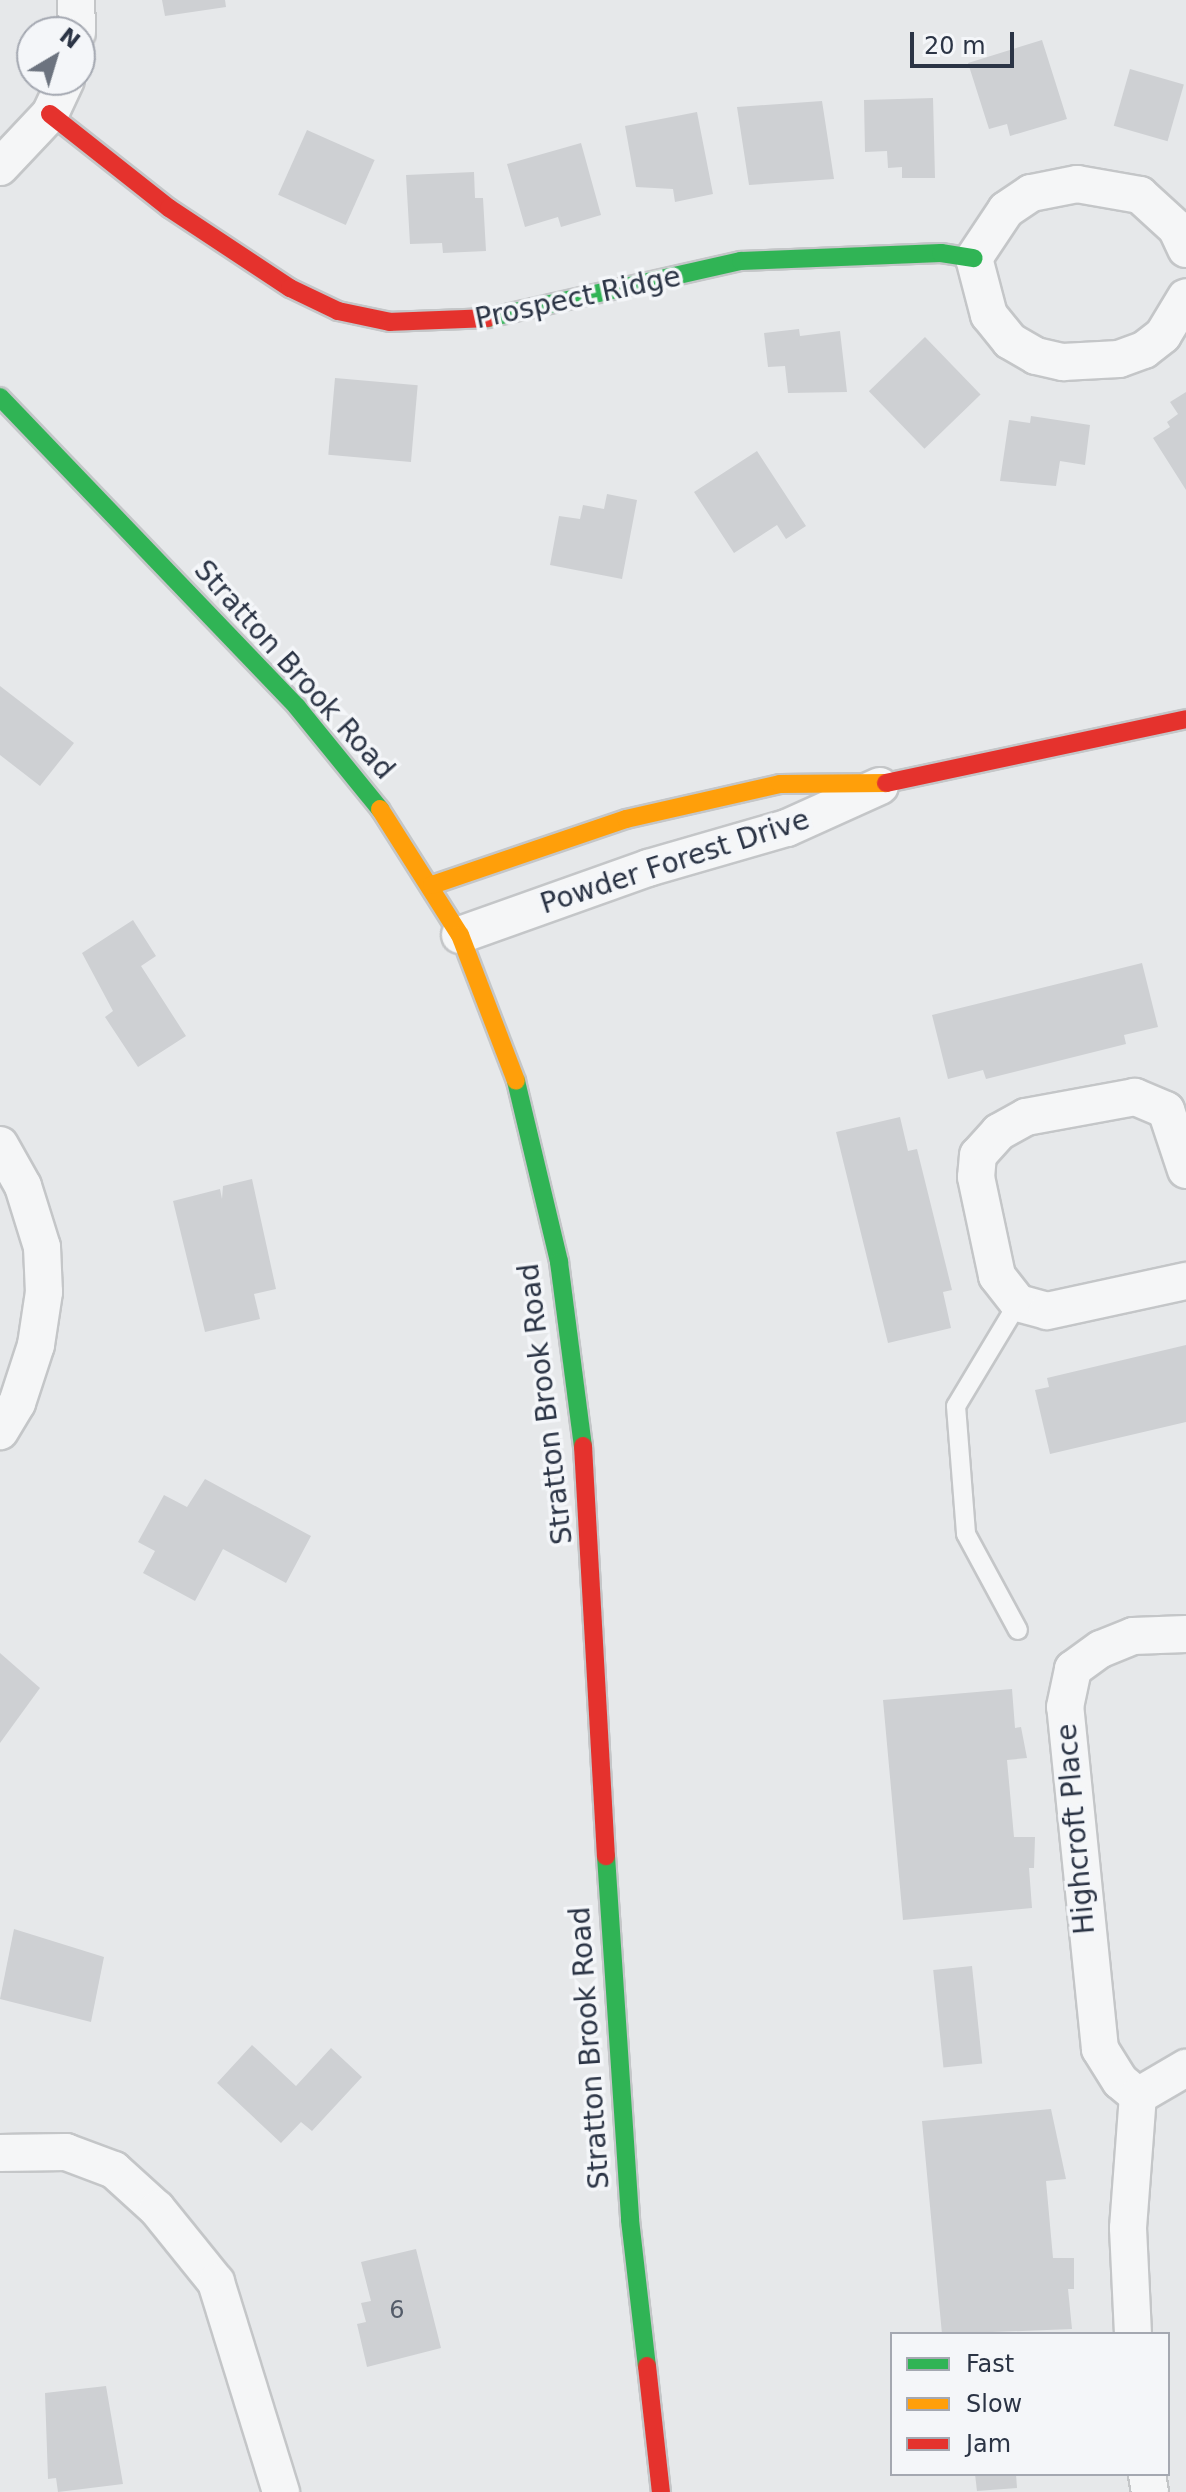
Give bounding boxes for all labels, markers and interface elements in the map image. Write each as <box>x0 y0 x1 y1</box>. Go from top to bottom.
north arrow <box>16 16 96 96</box>
scale bar <box>914 16 1018 66</box>
text: N <box>55 23 85 54</box>
text: 20 m <box>924 32 986 60</box>
street label: Prospect Ridge <box>472 260 684 336</box>
street label: Stratton Brook Road <box>187 554 401 786</box>
street label: Powder Forest Drive <box>536 803 814 921</box>
street label: Stratton Brook Road <box>512 1262 580 1546</box>
street label: Highcroft Place <box>1050 1722 1102 1936</box>
street label: Stratton Brook Road <box>563 1906 617 2190</box>
house number: 6 <box>389 2297 405 2325</box>
legend <box>890 2332 1170 2476</box>
text: Fast <box>966 2350 1014 2378</box>
text: Slow <box>966 2390 1022 2418</box>
text: Jam <box>966 2430 1011 2458</box>

